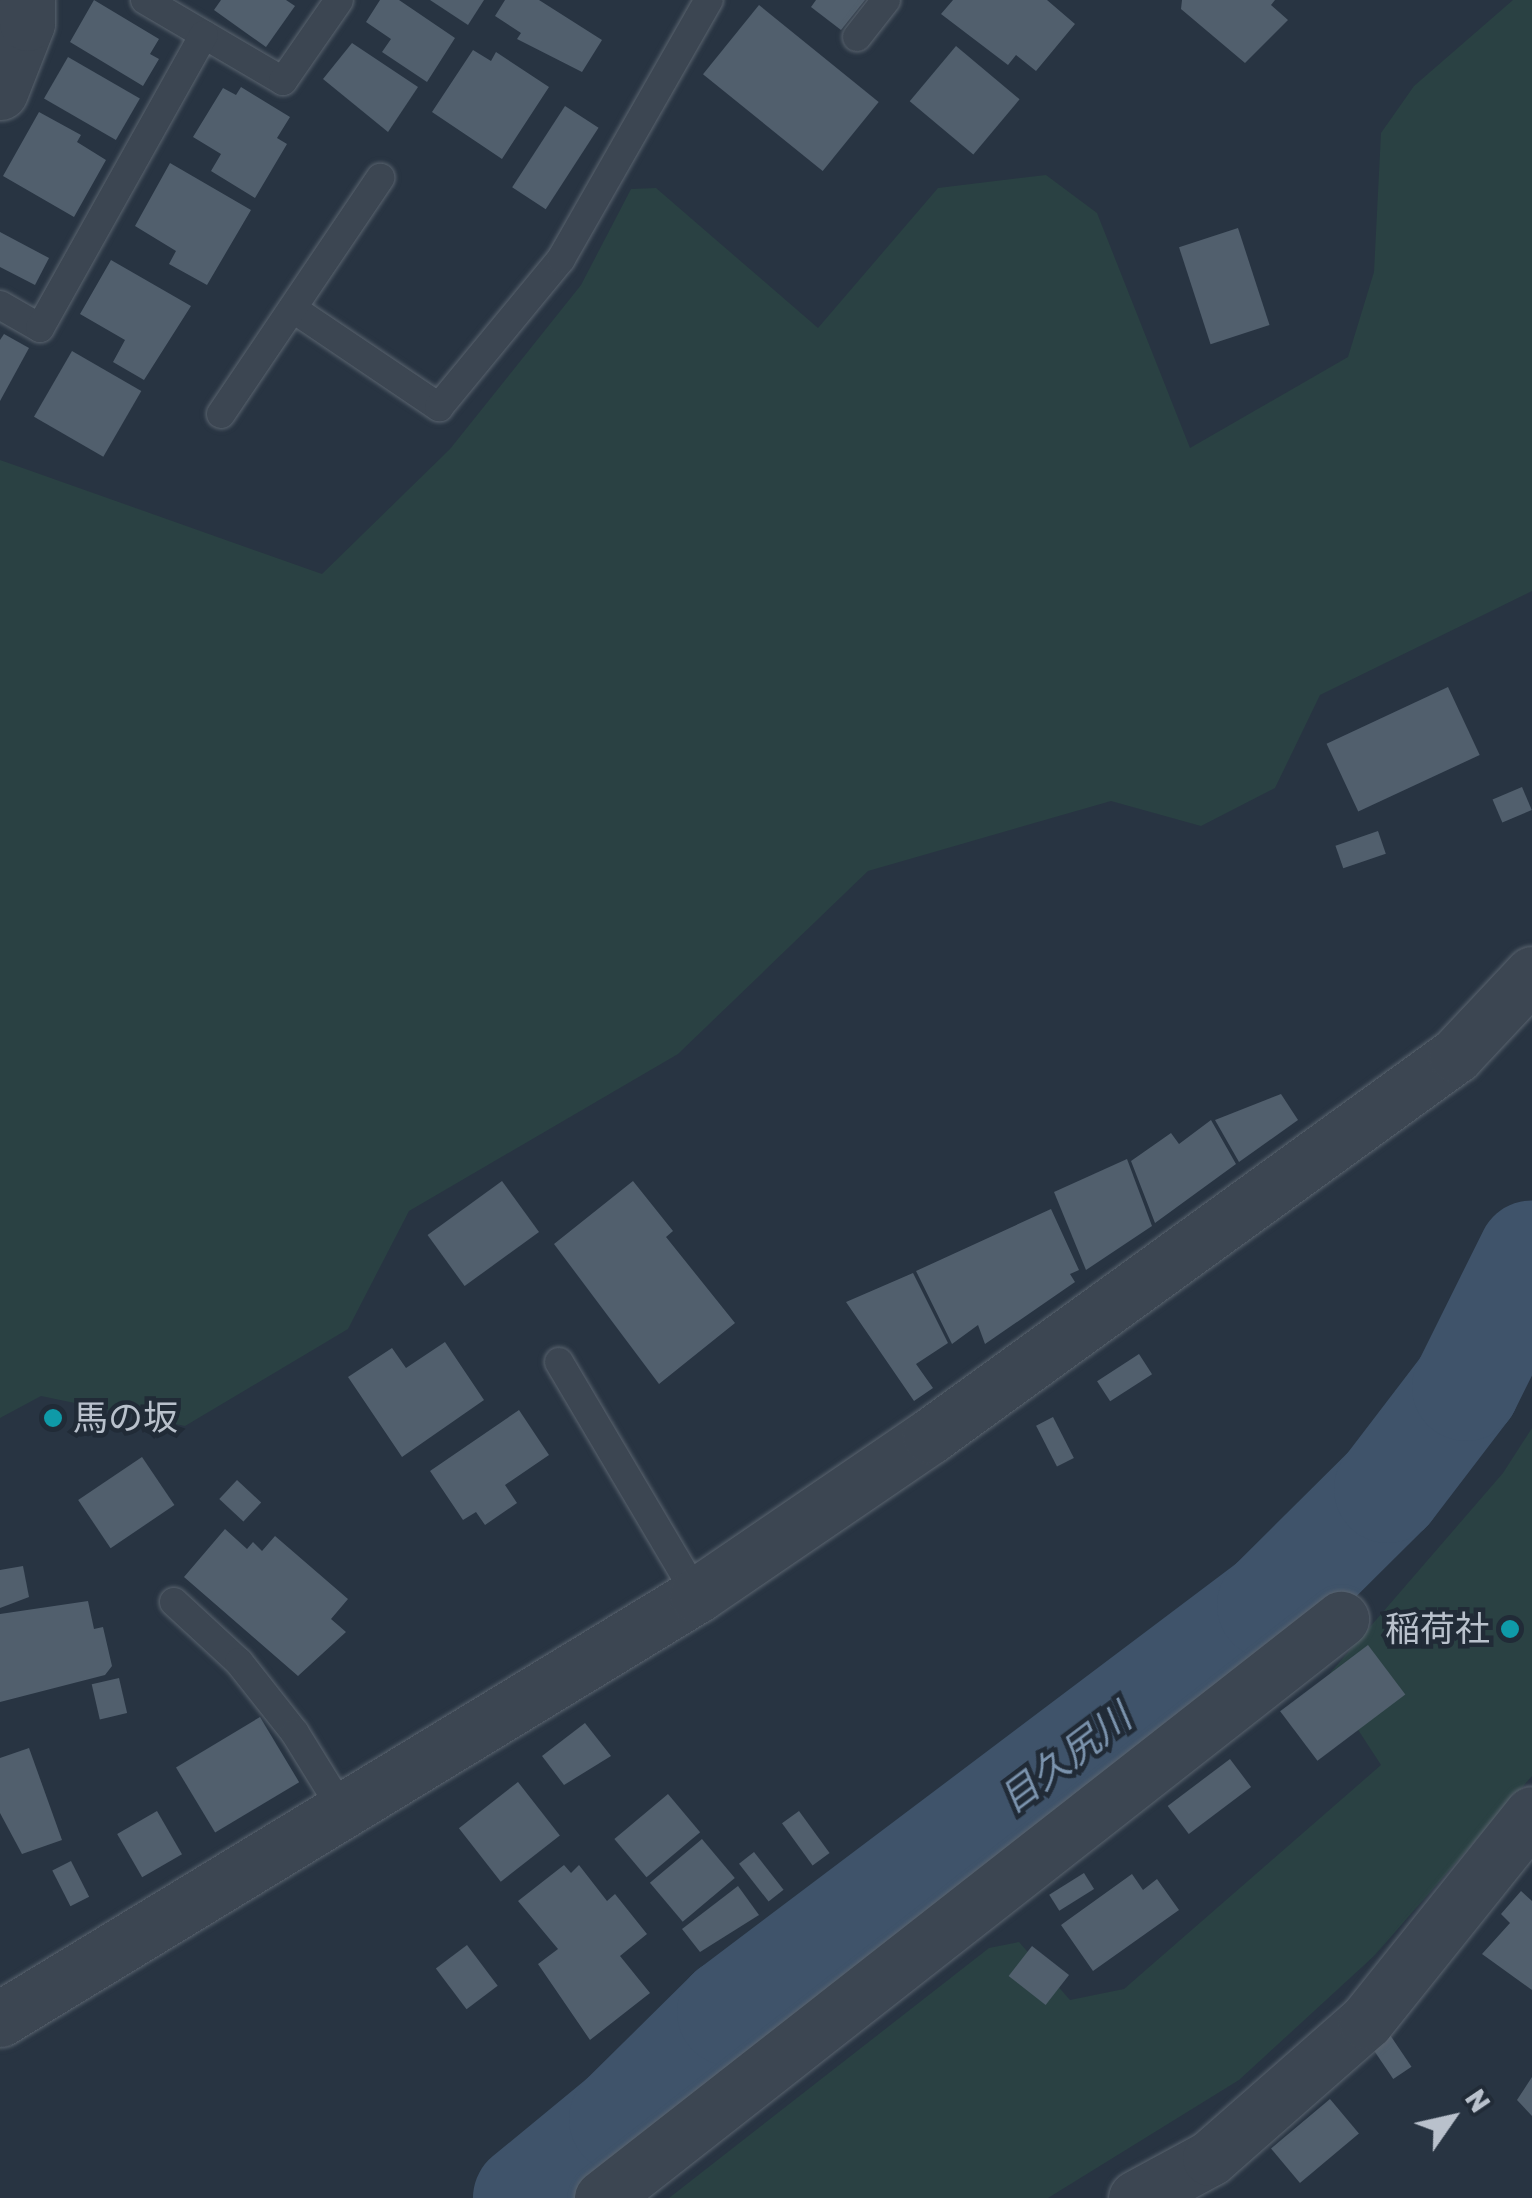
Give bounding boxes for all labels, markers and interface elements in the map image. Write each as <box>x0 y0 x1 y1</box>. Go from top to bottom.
place label: 馬の坂 <box>73 1397 178 1439</box>
marker: 馬の坂 <box>42 1407 64 1429</box>
place label: 稲荷社 <box>1385 1608 1490 1650</box>
marker: 稲荷社 <box>1499 1618 1521 1640</box>
water label: 目久尻川 <box>992 1695 1140 1823</box>
north arrow <box>1402 2068 1502 2168</box>
text: N <box>1458 2083 1497 2119</box>

